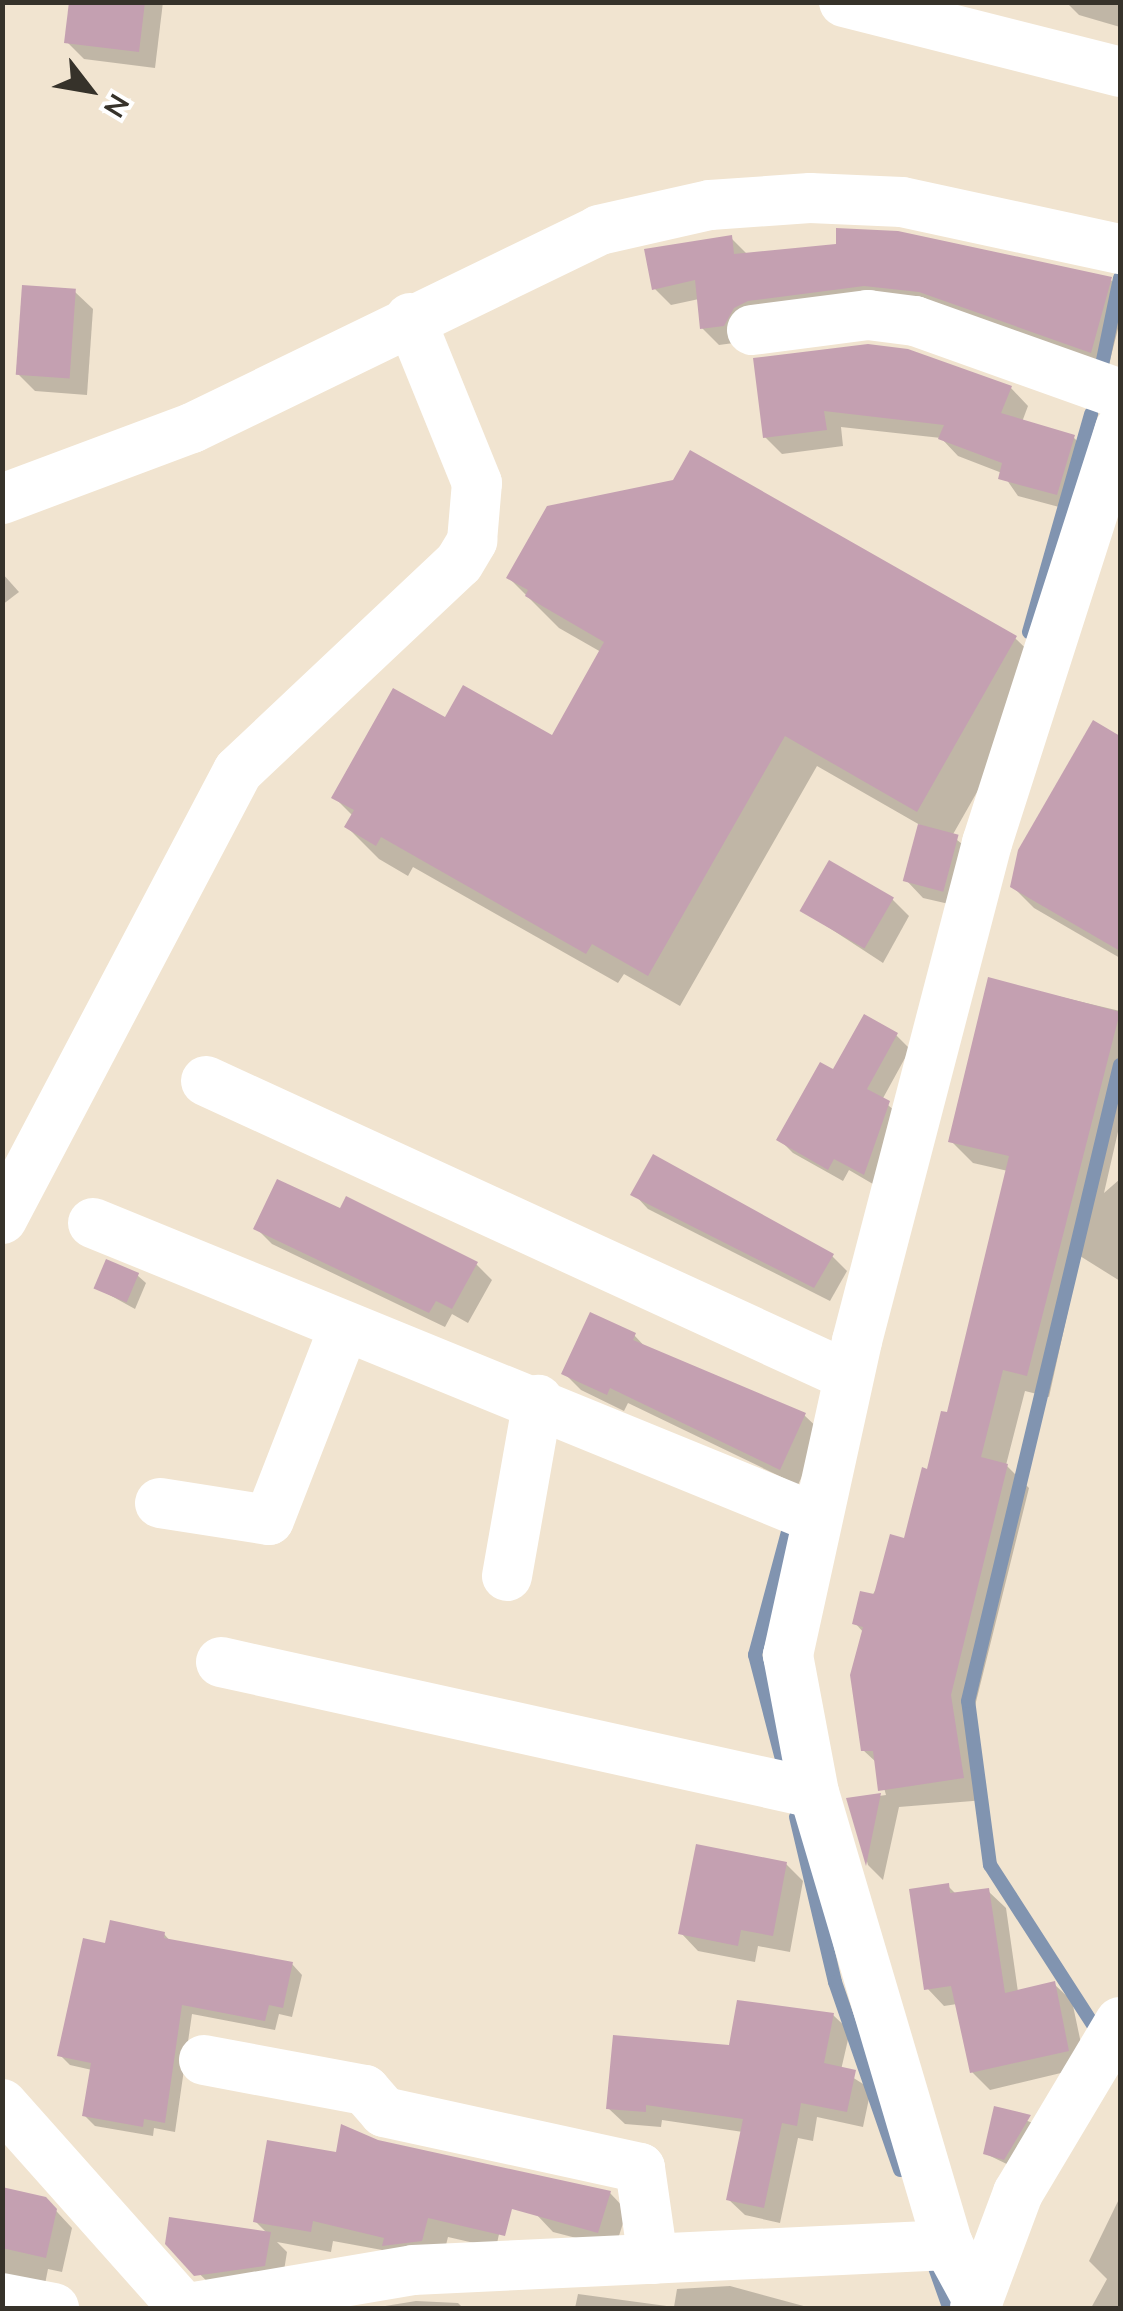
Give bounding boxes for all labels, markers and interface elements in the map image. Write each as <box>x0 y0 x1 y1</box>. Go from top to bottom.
north arrow <box>40 40 140 140</box>
text: N <box>94 87 137 124</box>

